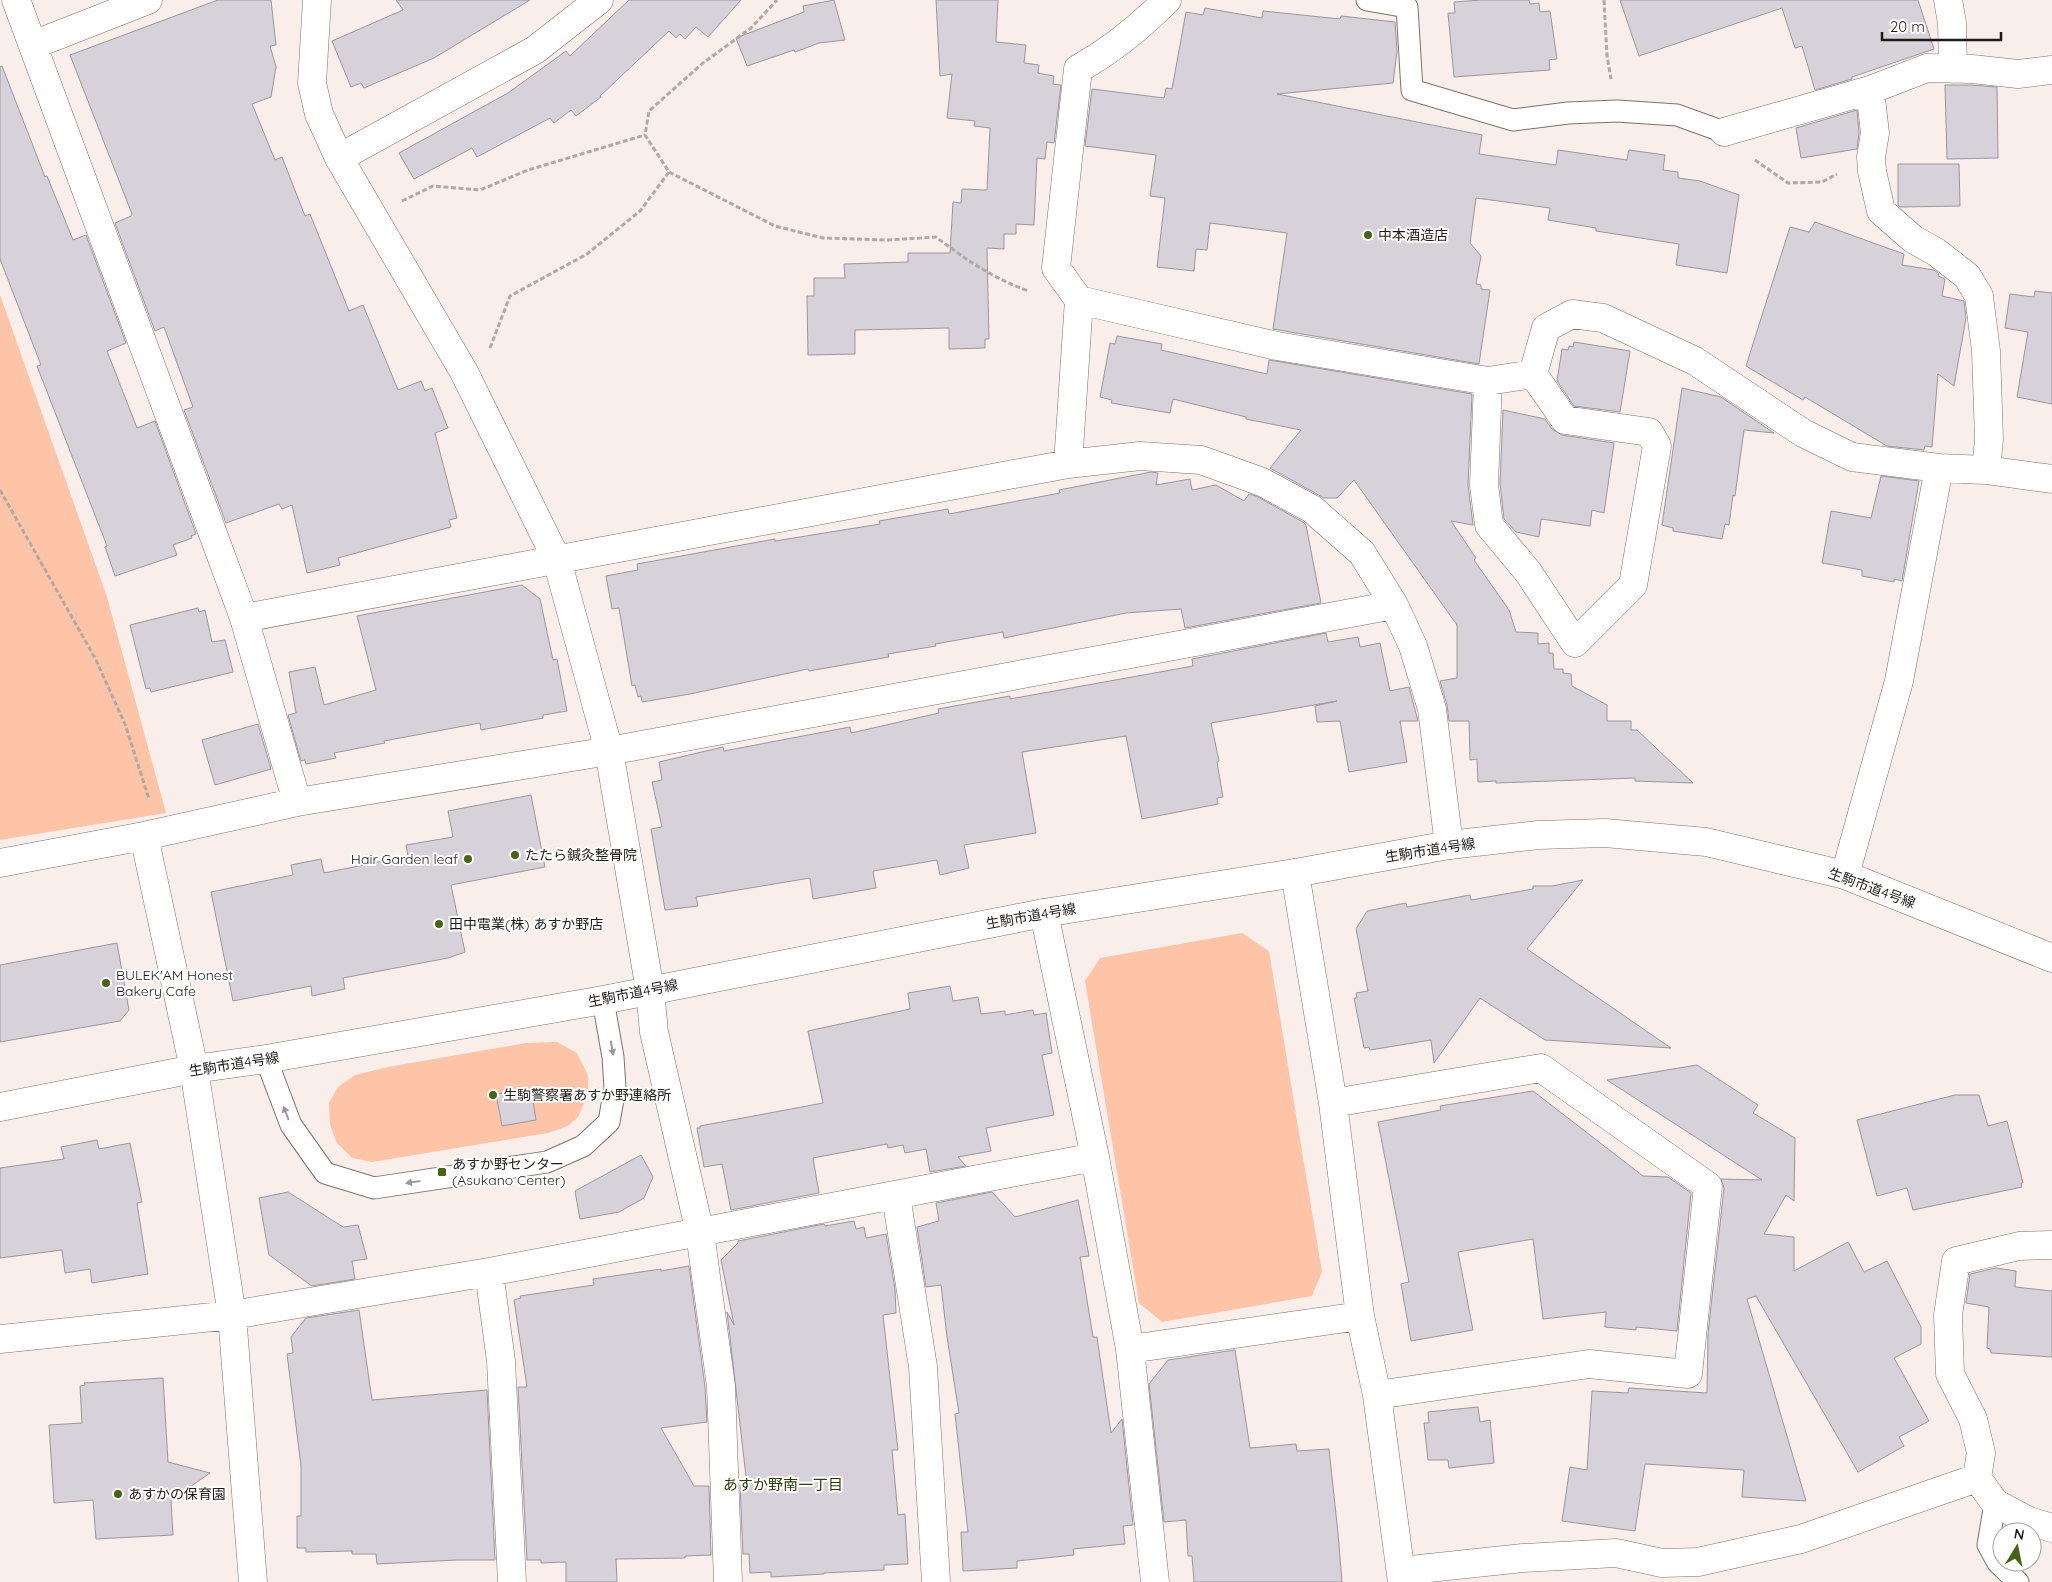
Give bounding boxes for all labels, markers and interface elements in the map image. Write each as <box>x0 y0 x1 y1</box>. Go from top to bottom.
scale bar <box>1882 10 2001 42</box>
text: 20 m <box>1890 17 1925 36</box>
place label: 中本酒造店 <box>1378 226 1448 244</box>
marker: 中本酒造店 <box>1362 229 1374 241</box>
street label: 生駒市道4号線 <box>1383 834 1477 866</box>
place label: たたら鍼灸整骨院 <box>525 846 637 864</box>
marker: たたら鍼灸整骨院 <box>509 849 521 861</box>
place label: Hair Garden leaf <box>351 850 458 868</box>
marker: Hair Garden leaf <box>462 853 474 865</box>
street label: 生駒市道4号線 <box>1826 864 1918 912</box>
street label: 生駒市道4号線 <box>984 899 1078 933</box>
place label: 田中電業(株) あすか野店 <box>449 915 603 933</box>
marker: 田中電業(株) あすか野店 <box>433 918 445 930</box>
place label: BULEK'AM Honest Bakery Cafe <box>116 966 233 1000</box>
street label: 生駒市道4号線 <box>586 975 680 1011</box>
marker: BULEK'AM Honest Bakery Cafe <box>100 977 112 989</box>
one-way arrow <box>608 1040 616 1056</box>
street label: 生駒市道4号線 <box>187 1048 281 1080</box>
place label: 生駒警察署あすか野連絡所 <box>503 1086 671 1104</box>
marker: 生駒警察署あすか野連絡所 <box>487 1089 499 1101</box>
one-way arrow <box>282 1105 290 1120</box>
place label: あすか野センター (Asukano Center) <box>452 1155 565 1189</box>
marker: あすか野センター (Asukano Center) <box>436 1166 448 1178</box>
one-way arrow <box>405 1178 421 1186</box>
district label: あすか野南一丁目 <box>723 1475 843 1494</box>
place label: あすかの保育園 <box>128 1485 226 1503</box>
marker: あすかの保育園 <box>112 1488 124 1500</box>
north arrow <box>1992 1522 2042 1572</box>
text: N <box>2013 1524 2026 1544</box>

